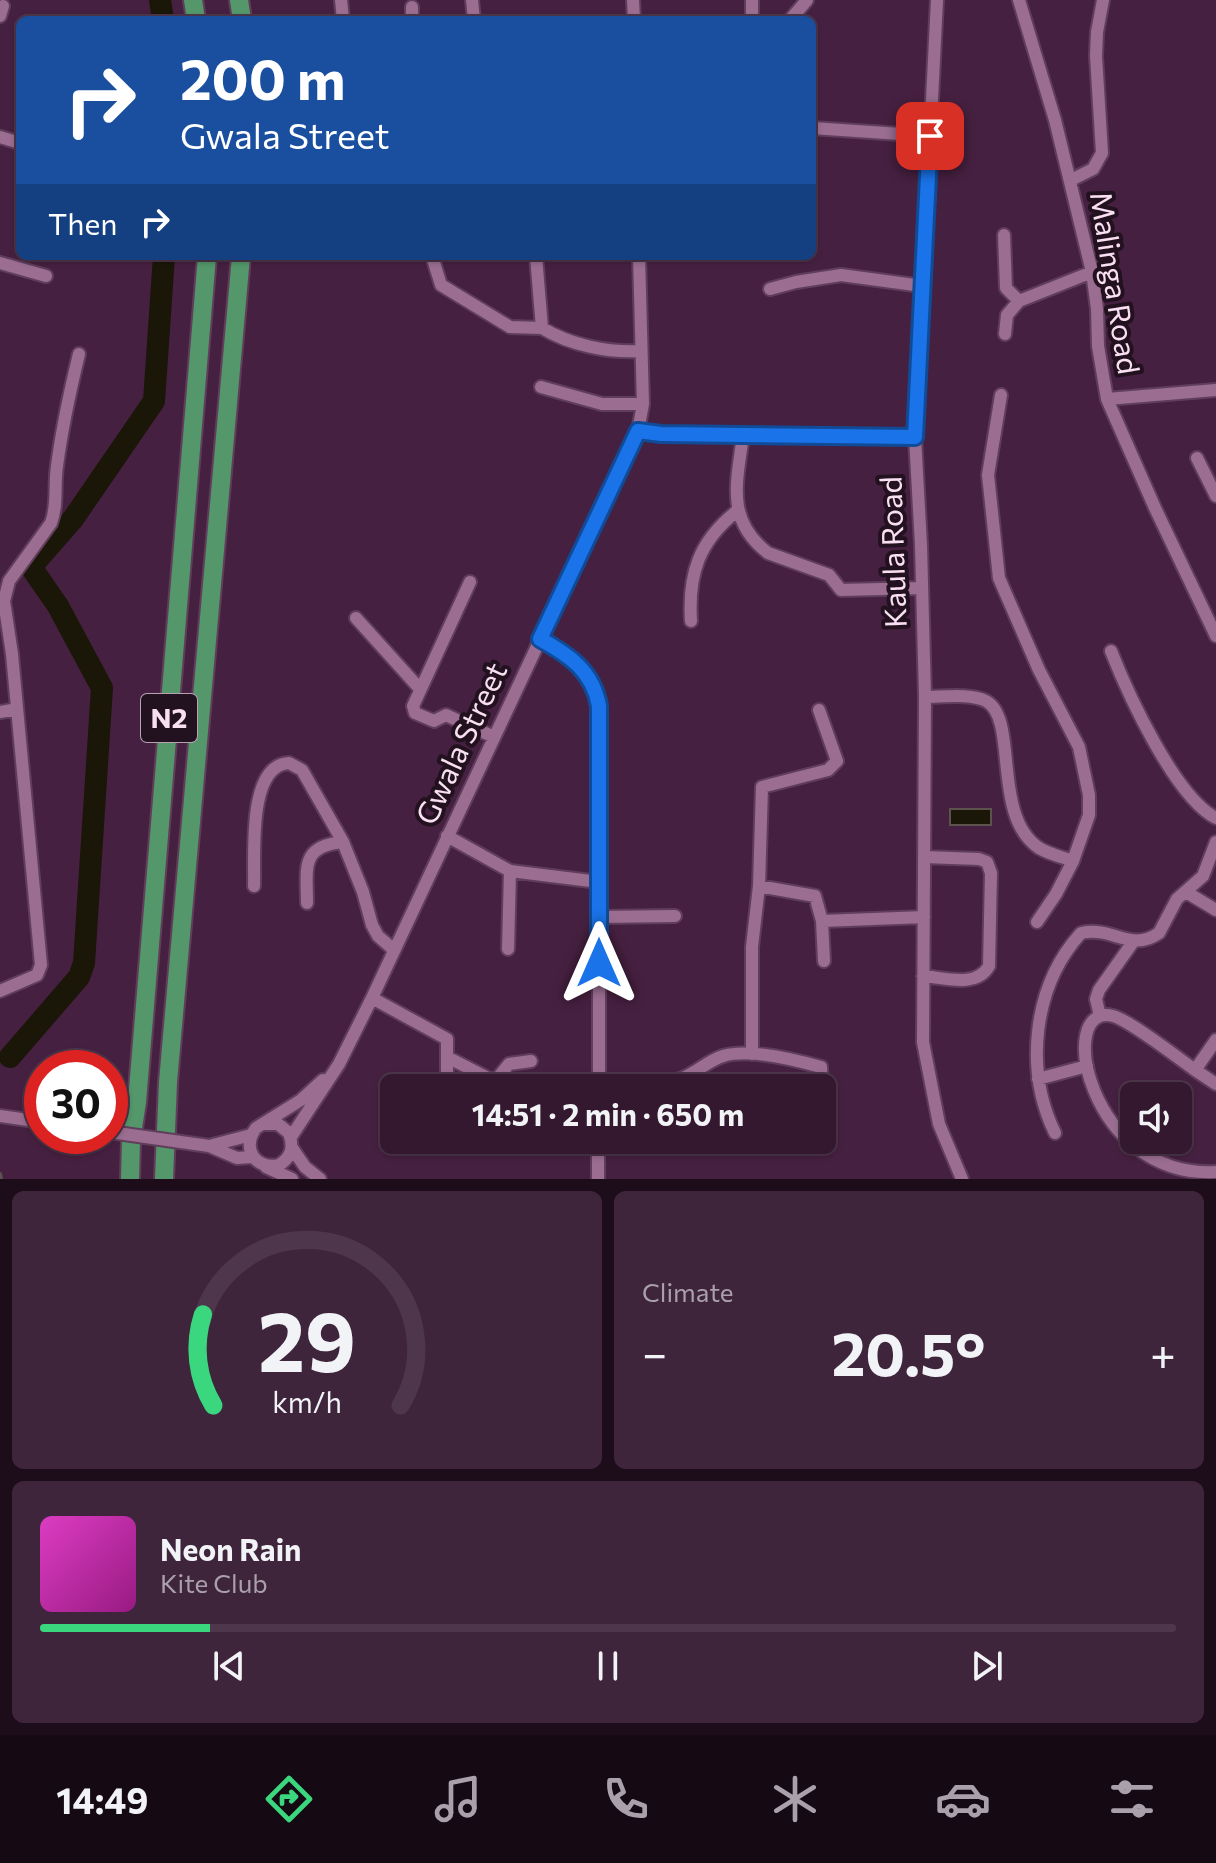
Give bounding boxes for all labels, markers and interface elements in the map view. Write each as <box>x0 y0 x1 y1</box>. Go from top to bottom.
text: 200 m <box>180 43 346 112</box>
icon: right <box>48 48 152 152</box>
pin <box>896 102 964 170</box>
text: Gwala Street <box>180 112 389 156</box>
icon: arrive <box>908 114 952 158</box>
street label: Malinga Road <box>1084 189 1149 376</box>
icon: right <box>133 200 177 244</box>
text: Then <box>48 204 117 241</box>
street label: Kaula Road <box>870 476 913 629</box>
street label: Gwala Street <box>406 656 513 830</box>
road number: N2 <box>141 694 197 742</box>
position arrow <box>557 921 641 1005</box>
speed limit sign: 30 <box>24 1050 128 1154</box>
map controls <box>1120 1082 1192 1154</box>
button: sound <box>1120 1082 1192 1154</box>
text: 14:51 · 2 min · 650 m <box>472 1095 744 1132</box>
text: Climate <box>642 1276 734 1307</box>
text: 29 <box>258 1287 356 1389</box>
text: 20.5° <box>832 1315 986 1388</box>
text: − <box>642 1325 667 1379</box>
text: + <box>1150 1325 1176 1379</box>
text: km/h <box>272 1384 342 1419</box>
text: Neon Rain <box>160 1530 301 1567</box>
text: Kite Club <box>160 1567 268 1598</box>
icon: previous <box>207 1644 251 1688</box>
icon: pause <box>586 1644 630 1688</box>
icon: next <box>965 1644 1009 1688</box>
icon: directions <box>261 1771 317 1827</box>
icon: music <box>430 1771 486 1827</box>
icon: phone <box>598 1771 654 1827</box>
icon: climate <box>767 1771 823 1827</box>
icon: car <box>935 1771 991 1827</box>
icon: filters <box>1104 1771 1160 1827</box>
text: 14:49 <box>56 1777 148 1821</box>

